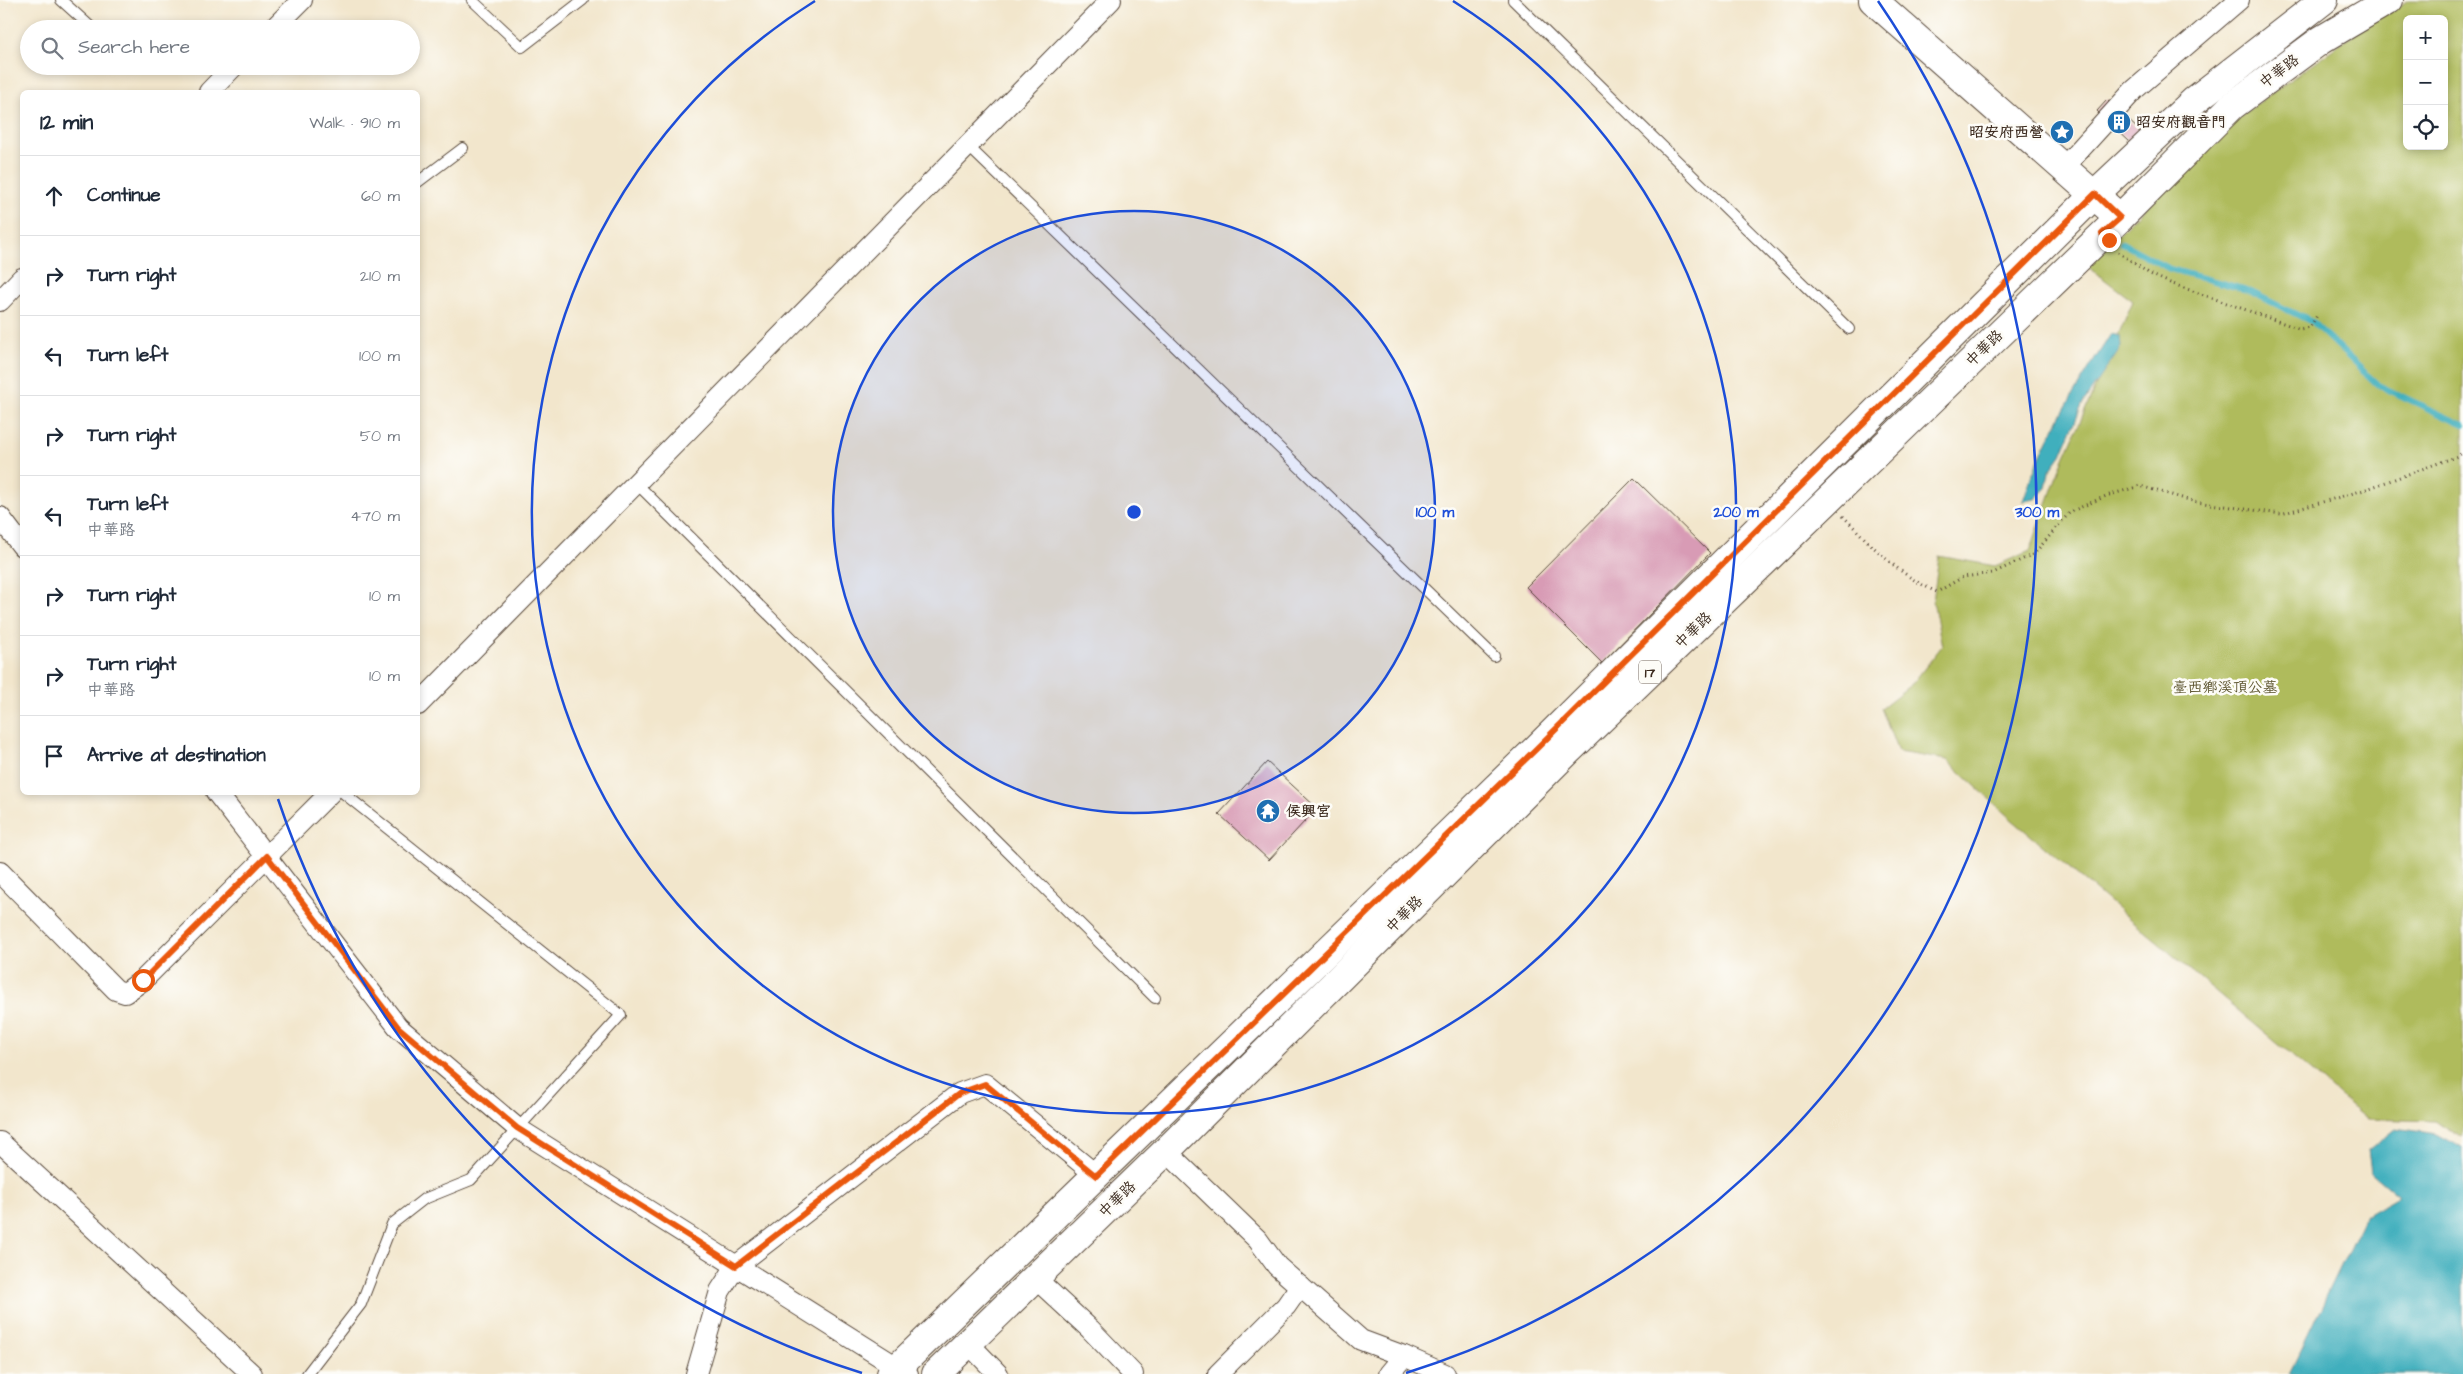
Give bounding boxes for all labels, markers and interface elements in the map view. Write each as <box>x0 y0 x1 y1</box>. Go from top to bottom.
map controls <box>2403 15 2448 150</box>
button: + <box>2403 15 2448 60</box>
search box <box>20 20 420 75</box>
icon: search <box>38 34 66 62</box>
text: Search here <box>78 34 190 61</box>
street label: 中華路 <box>2255 49 2304 93</box>
button: − <box>2403 60 2448 105</box>
button: locate <box>2403 105 2448 150</box>
text: 12 min <box>40 108 93 137</box>
building icon: 昭安府觀音門 <box>2106 109 2132 135</box>
text: Walk · 910 m <box>309 112 400 134</box>
place label: 昭安府觀音門 <box>2136 112 2226 133</box>
place icon: 昭安府西營 <box>2049 119 2075 145</box>
place label: 昭安府西營 <box>1969 122 2044 143</box>
icon: ahead <box>40 182 68 210</box>
text: Continue <box>87 182 161 209</box>
text: 60 m <box>361 185 400 207</box>
route end <box>2098 229 2121 252</box>
icon: right <box>40 262 68 290</box>
text: Turn right <box>87 262 176 289</box>
text: 210 m <box>360 265 400 287</box>
street label: 中華路 <box>1961 325 2008 372</box>
icon: left <box>40 342 68 370</box>
text: Turn left <box>87 342 168 369</box>
text: 100 m <box>359 345 400 367</box>
icon: right <box>40 422 68 450</box>
text: Turn right <box>87 422 176 449</box>
text: 50 m <box>360 425 400 447</box>
text: Turn left <box>87 491 168 518</box>
icon: left <box>40 502 68 530</box>
text: 100 m <box>1416 502 1455 523</box>
text: 200 m <box>1712 502 1759 523</box>
text: 300 m <box>2014 502 2059 523</box>
centre of rings <box>1125 503 1143 521</box>
text: 470 m <box>350 505 400 527</box>
text: 中華路 <box>87 519 135 541</box>
icon: right <box>40 582 68 610</box>
text: Turn right <box>87 582 176 609</box>
text: 10 m <box>369 585 400 607</box>
street label: 中華路 <box>1670 607 1717 654</box>
text: Turn right <box>87 651 176 678</box>
road number: 17 <box>1639 660 1661 684</box>
icon: right <box>40 662 68 690</box>
text: 10 m <box>369 665 400 687</box>
park label: 臺西鄉溪頂公墓 <box>2172 677 2278 698</box>
text: 中華路 <box>87 679 135 701</box>
icon: arrive <box>40 742 68 770</box>
text: Arrive at destination <box>87 742 266 769</box>
temple icon: 侯興宮 <box>1255 798 1281 824</box>
place label: 侯興宮 <box>1286 801 1331 822</box>
street label: 中華路 <box>1381 891 1428 938</box>
route start <box>132 969 155 992</box>
street label: 中華路 <box>1094 1176 1141 1223</box>

